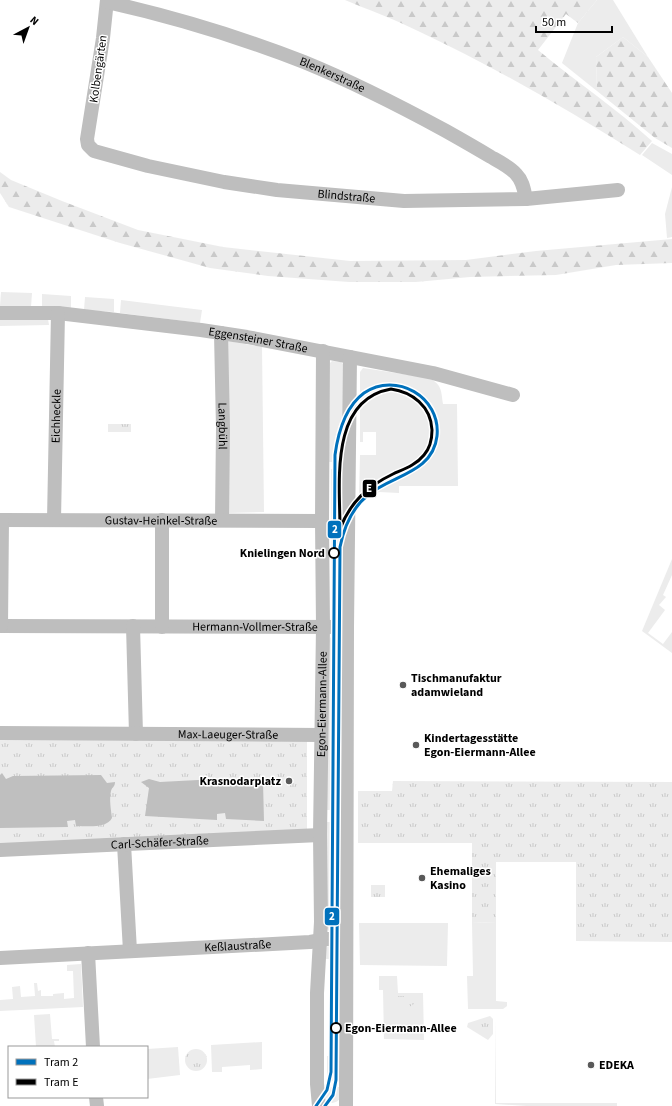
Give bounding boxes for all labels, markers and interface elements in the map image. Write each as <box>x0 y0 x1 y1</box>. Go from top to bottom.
north arrow <box>8 8 48 48</box>
scale bar <box>536 8 612 34</box>
text: N <box>27 13 42 29</box>
text: 50 m <box>542 14 566 31</box>
street label: Kolbengärten <box>85 34 112 104</box>
street label: Blenkerstraße <box>297 53 368 97</box>
street label: Blindstraße <box>317 186 376 207</box>
street label: Eggensteiner Straße <box>207 323 309 358</box>
street label: Eichheckle <box>47 389 66 443</box>
street label: Langbühl <box>213 402 231 450</box>
line badge: E <box>362 479 377 498</box>
text: E <box>366 481 372 496</box>
street label: Gustav-Heinkel-Straße <box>105 512 217 530</box>
line badge: 2 <box>327 520 342 539</box>
text: 2 <box>332 522 338 537</box>
place label: Knielingen Nord <box>240 545 325 562</box>
marker: Knielingen Nord <box>328 547 340 559</box>
street label: Hermann-Vollmer-Straße <box>192 619 318 636</box>
street label: Egon-Eiermann-Allee <box>313 651 332 757</box>
place label: Tischmanufaktur adamwieland <box>411 670 502 701</box>
marker: Tischmanufaktur adamwieland <box>398 680 408 690</box>
street label: Max-Laeuger-Straße <box>178 726 278 744</box>
place label: Kindertagesstätte Egon-Eiermann-Allee <box>424 730 536 761</box>
marker: Kindertagesstätte Egon-Eiermann-Allee <box>411 740 421 750</box>
place label: Krasnodarplatz <box>200 773 281 790</box>
marker: Krasnodarplatz <box>284 776 294 786</box>
street label: Carl-Schäfer-Straße <box>111 832 209 854</box>
place label: Ehemaliges Kasino <box>430 863 491 894</box>
marker: Ehemaliges Kasino <box>417 873 427 883</box>
line badge: 2 <box>324 907 340 926</box>
text: 2 <box>329 909 335 924</box>
street label: Keßlaustraße <box>204 936 272 956</box>
place label: Egon-Eiermann-Allee <box>345 1020 457 1037</box>
marker: Egon-Eiermann-Allee <box>330 1022 342 1034</box>
legend <box>8 1046 148 1098</box>
text: Tram 2 <box>44 1054 78 1071</box>
place label: EDEKA <box>599 1057 634 1074</box>
marker: EDEKA <box>586 1060 596 1070</box>
text: Tram E <box>44 1074 78 1091</box>

